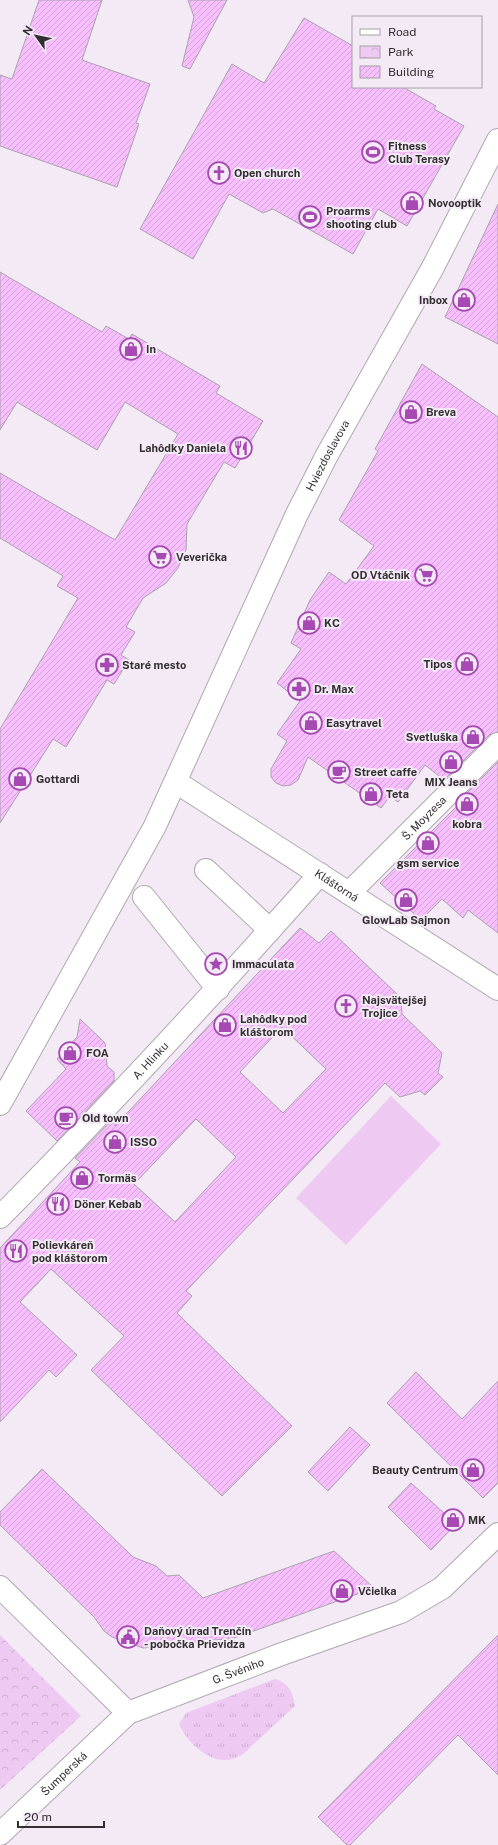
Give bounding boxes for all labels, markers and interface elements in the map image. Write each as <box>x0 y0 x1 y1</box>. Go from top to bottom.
north arrow <box>16 16 56 56</box>
legend <box>352 16 482 88</box>
text: N <box>20 24 35 37</box>
text: Road <box>388 25 416 39</box>
text: Park <box>388 45 414 59</box>
text: Building <box>388 65 434 79</box>
sports icon: Fitness Club Terasy <box>360 139 386 165</box>
place label: Fitness Club Terasy <box>388 140 451 165</box>
church icon: Open church <box>206 160 232 186</box>
place label: Open church <box>234 167 300 179</box>
shop icon: Novooptik <box>399 190 425 216</box>
place label: Novooptik <box>428 197 482 209</box>
sports icon: Proarms shooting club <box>297 204 323 230</box>
place label: Proarms shooting club <box>326 205 397 230</box>
shop icon: Inbox <box>451 287 477 313</box>
place label: Inbox <box>419 294 449 306</box>
shop icon: In <box>118 336 144 362</box>
place label: In <box>146 343 156 355</box>
shop icon: Breva <box>398 399 424 425</box>
place label: Breva <box>426 406 456 418</box>
street label: Hviezdoslavova <box>304 418 351 493</box>
restaurant icon: Lahôdky Daniela <box>228 435 254 461</box>
place label: Lahôdky Daniela <box>139 442 226 454</box>
supermarket icon: Veverička <box>147 544 173 570</box>
place label: Veverička <box>176 551 227 563</box>
supermarket icon: OD Vtáčnik <box>413 562 439 588</box>
place label: OD Vtáčnik <box>351 569 411 581</box>
shop icon: KC <box>296 610 322 636</box>
place label: KC <box>324 617 340 629</box>
shop icon: Tipos <box>454 651 480 677</box>
pharmacy icon: Staré mesto <box>94 652 120 678</box>
place label: Tipos <box>423 658 452 670</box>
place label: Staré mesto <box>122 659 186 671</box>
pharmacy icon: Dr. Max <box>286 676 312 702</box>
place label: Dr. Max <box>314 683 354 695</box>
shop icon: Easytravel <box>298 710 324 736</box>
place label: Easytravel <box>326 717 382 729</box>
shop icon: Svetluška <box>460 724 486 750</box>
place label: Svetluška <box>406 731 458 743</box>
shop icon: MIX Jeans <box>438 749 464 775</box>
cafe icon: Street caffe <box>326 759 352 785</box>
shop icon: Gottardi <box>7 766 33 792</box>
place label: Street caffe <box>354 766 417 778</box>
place label: Gottardi <box>36 773 80 785</box>
place label: MIX Jeans <box>424 776 478 788</box>
shop icon: Teta <box>358 781 384 807</box>
place label: Teta <box>386 788 409 800</box>
shop icon: kobra <box>454 791 480 817</box>
street label: Š. Moyzesa <box>399 794 448 842</box>
place label: kobra <box>452 818 482 830</box>
shop icon: gsm service <box>415 830 441 856</box>
place label: gsm service <box>397 857 459 869</box>
street label: Kláštorná <box>313 867 361 904</box>
shop icon: GlowLab Sajmon <box>393 887 419 913</box>
place label: GlowLab Sajmon <box>362 914 450 926</box>
place icon: Immaculata <box>203 951 229 977</box>
place label: Immaculata <box>232 958 294 970</box>
church icon: Najsvätejšej Trojice <box>333 993 359 1019</box>
place label: Najsvätejšej Trojice <box>362 994 427 1019</box>
shop icon: Lahôdky pod kláštorom <box>212 1012 238 1038</box>
place label: Lahôdky pod kláštorom <box>240 1013 307 1038</box>
shop icon: FOA <box>57 1040 83 1066</box>
street label: A. Hlinku <box>130 1040 171 1082</box>
place label: FOA <box>86 1047 109 1059</box>
cafe icon: Old town <box>53 1105 79 1131</box>
place label: Old town <box>82 1112 128 1124</box>
shop icon: ISSO <box>102 1129 128 1155</box>
place label: ISSO <box>130 1136 157 1148</box>
shop icon: Tormäs <box>69 1165 95 1191</box>
place label: Tormäs <box>98 1172 137 1184</box>
restaurant icon: Döner Kebab <box>45 1191 71 1217</box>
place label: Döner Kebab <box>74 1198 142 1210</box>
restaurant icon: Polievkáreň pod kláštorom <box>3 1238 29 1264</box>
place label: Polievkáreň pod kláštorom <box>32 1239 108 1264</box>
shop icon: Beauty Centrum <box>460 1457 486 1483</box>
place label: Beauty Centrum <box>372 1464 458 1476</box>
shop icon: MK <box>440 1507 466 1533</box>
place label: MK <box>468 1514 486 1526</box>
shop icon: Včielka <box>329 1578 355 1604</box>
place label: Včielka <box>358 1585 396 1597</box>
public building icon: Daňový úrad Trenčín - pobočka Prievidza <box>115 1624 141 1650</box>
place label: Daňový úrad Trenčín - pobočka Prievidza <box>144 1625 251 1650</box>
street label: G. Švéniho <box>211 1656 265 1686</box>
street label: Šumperská <box>38 1749 89 1798</box>
scale bar <box>18 1803 104 1829</box>
text: 20 m <box>24 1810 52 1824</box>

